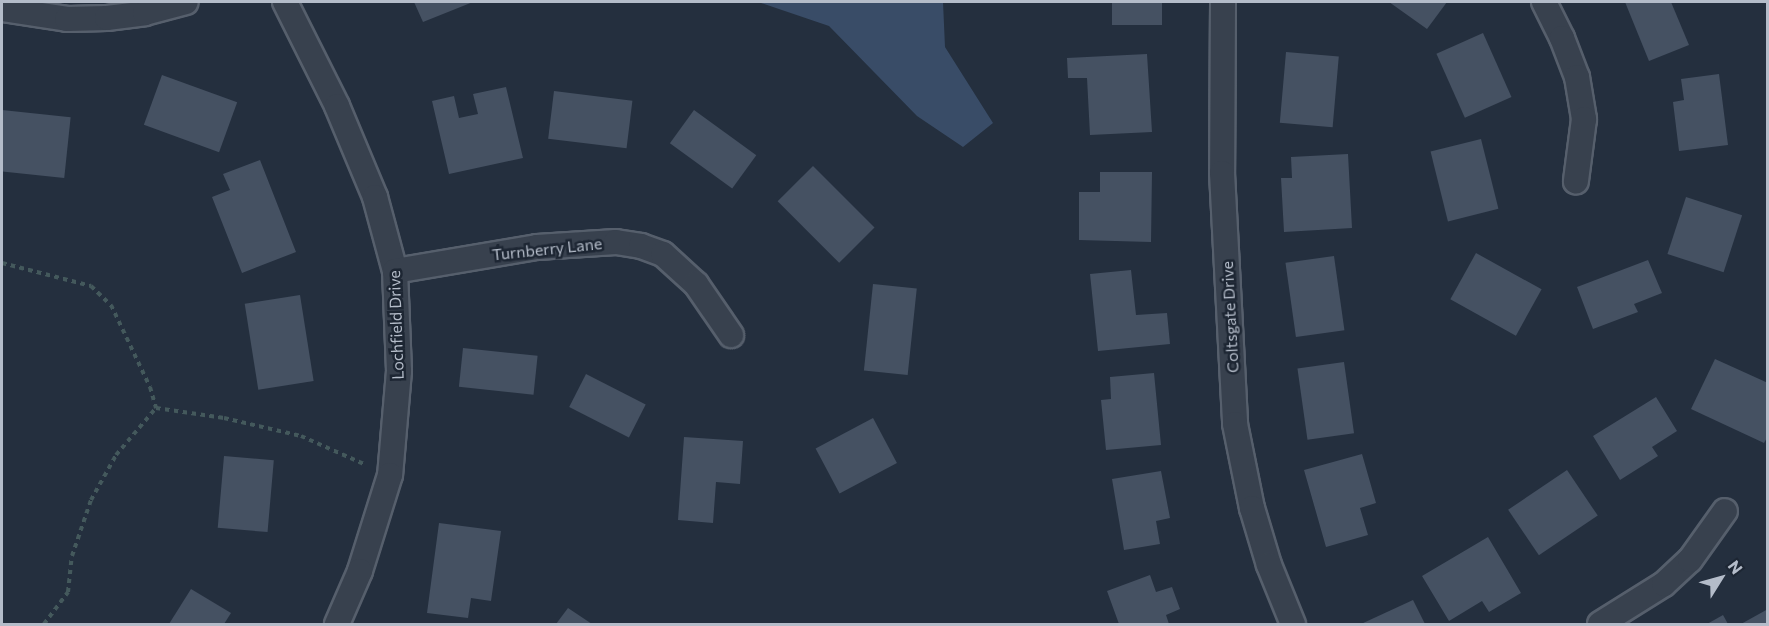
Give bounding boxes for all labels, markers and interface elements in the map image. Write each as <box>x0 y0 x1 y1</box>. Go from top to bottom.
street label: Turnberry Lane <box>491 234 603 264</box>
street label: Coltsgate Drive <box>1217 261 1243 373</box>
street label: Lochfield Drive <box>384 270 408 380</box>
north arrow <box>1691 548 1751 608</box>
text: N <box>1725 556 1747 577</box>

